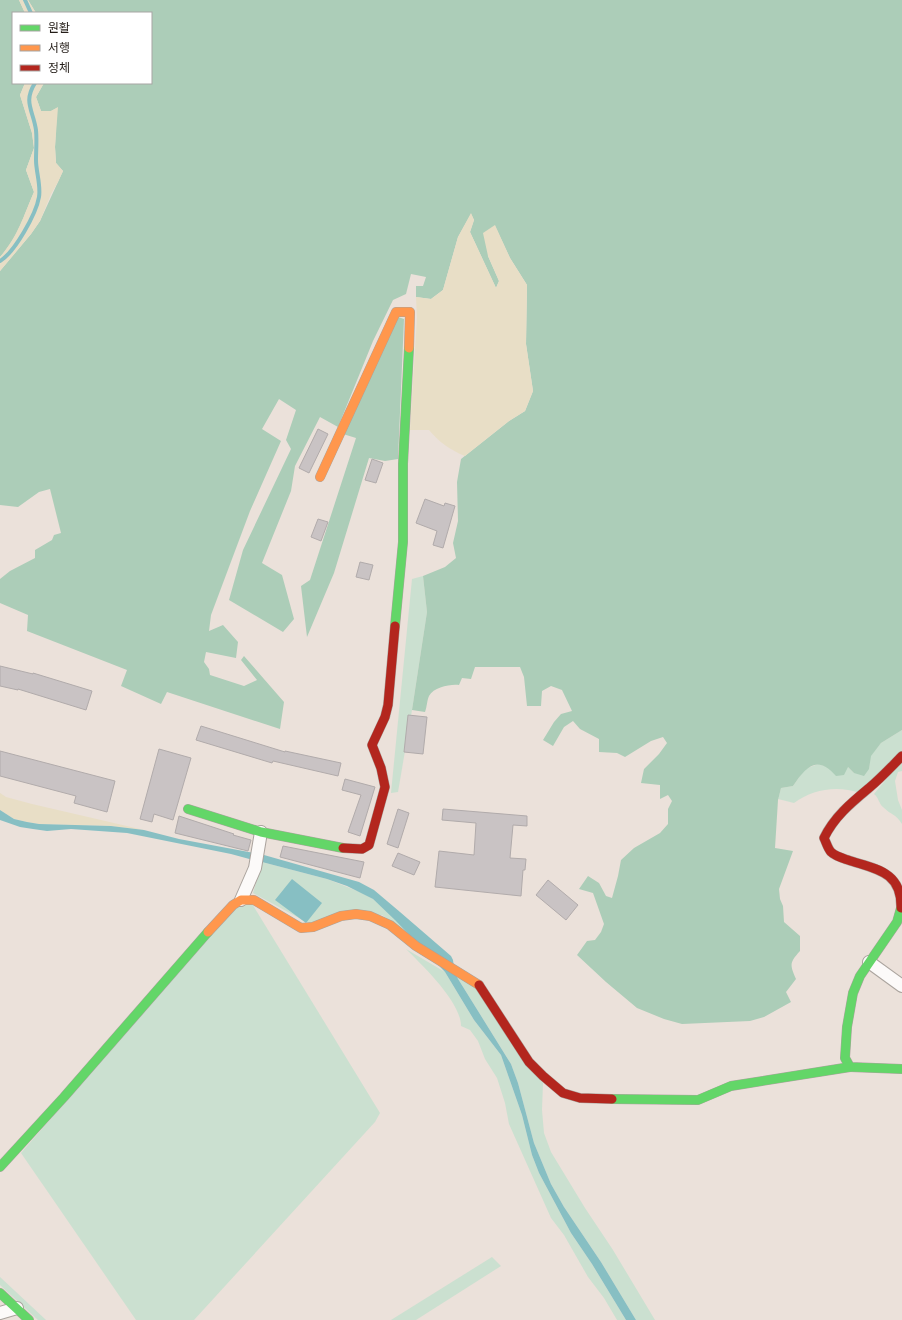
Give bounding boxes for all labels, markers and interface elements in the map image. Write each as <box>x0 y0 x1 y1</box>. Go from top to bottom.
legend <box>12 12 152 84</box>
text: 원활 <box>48 20 70 36</box>
text: 서행 <box>48 40 70 56</box>
text: 정체 <box>48 60 70 76</box>

